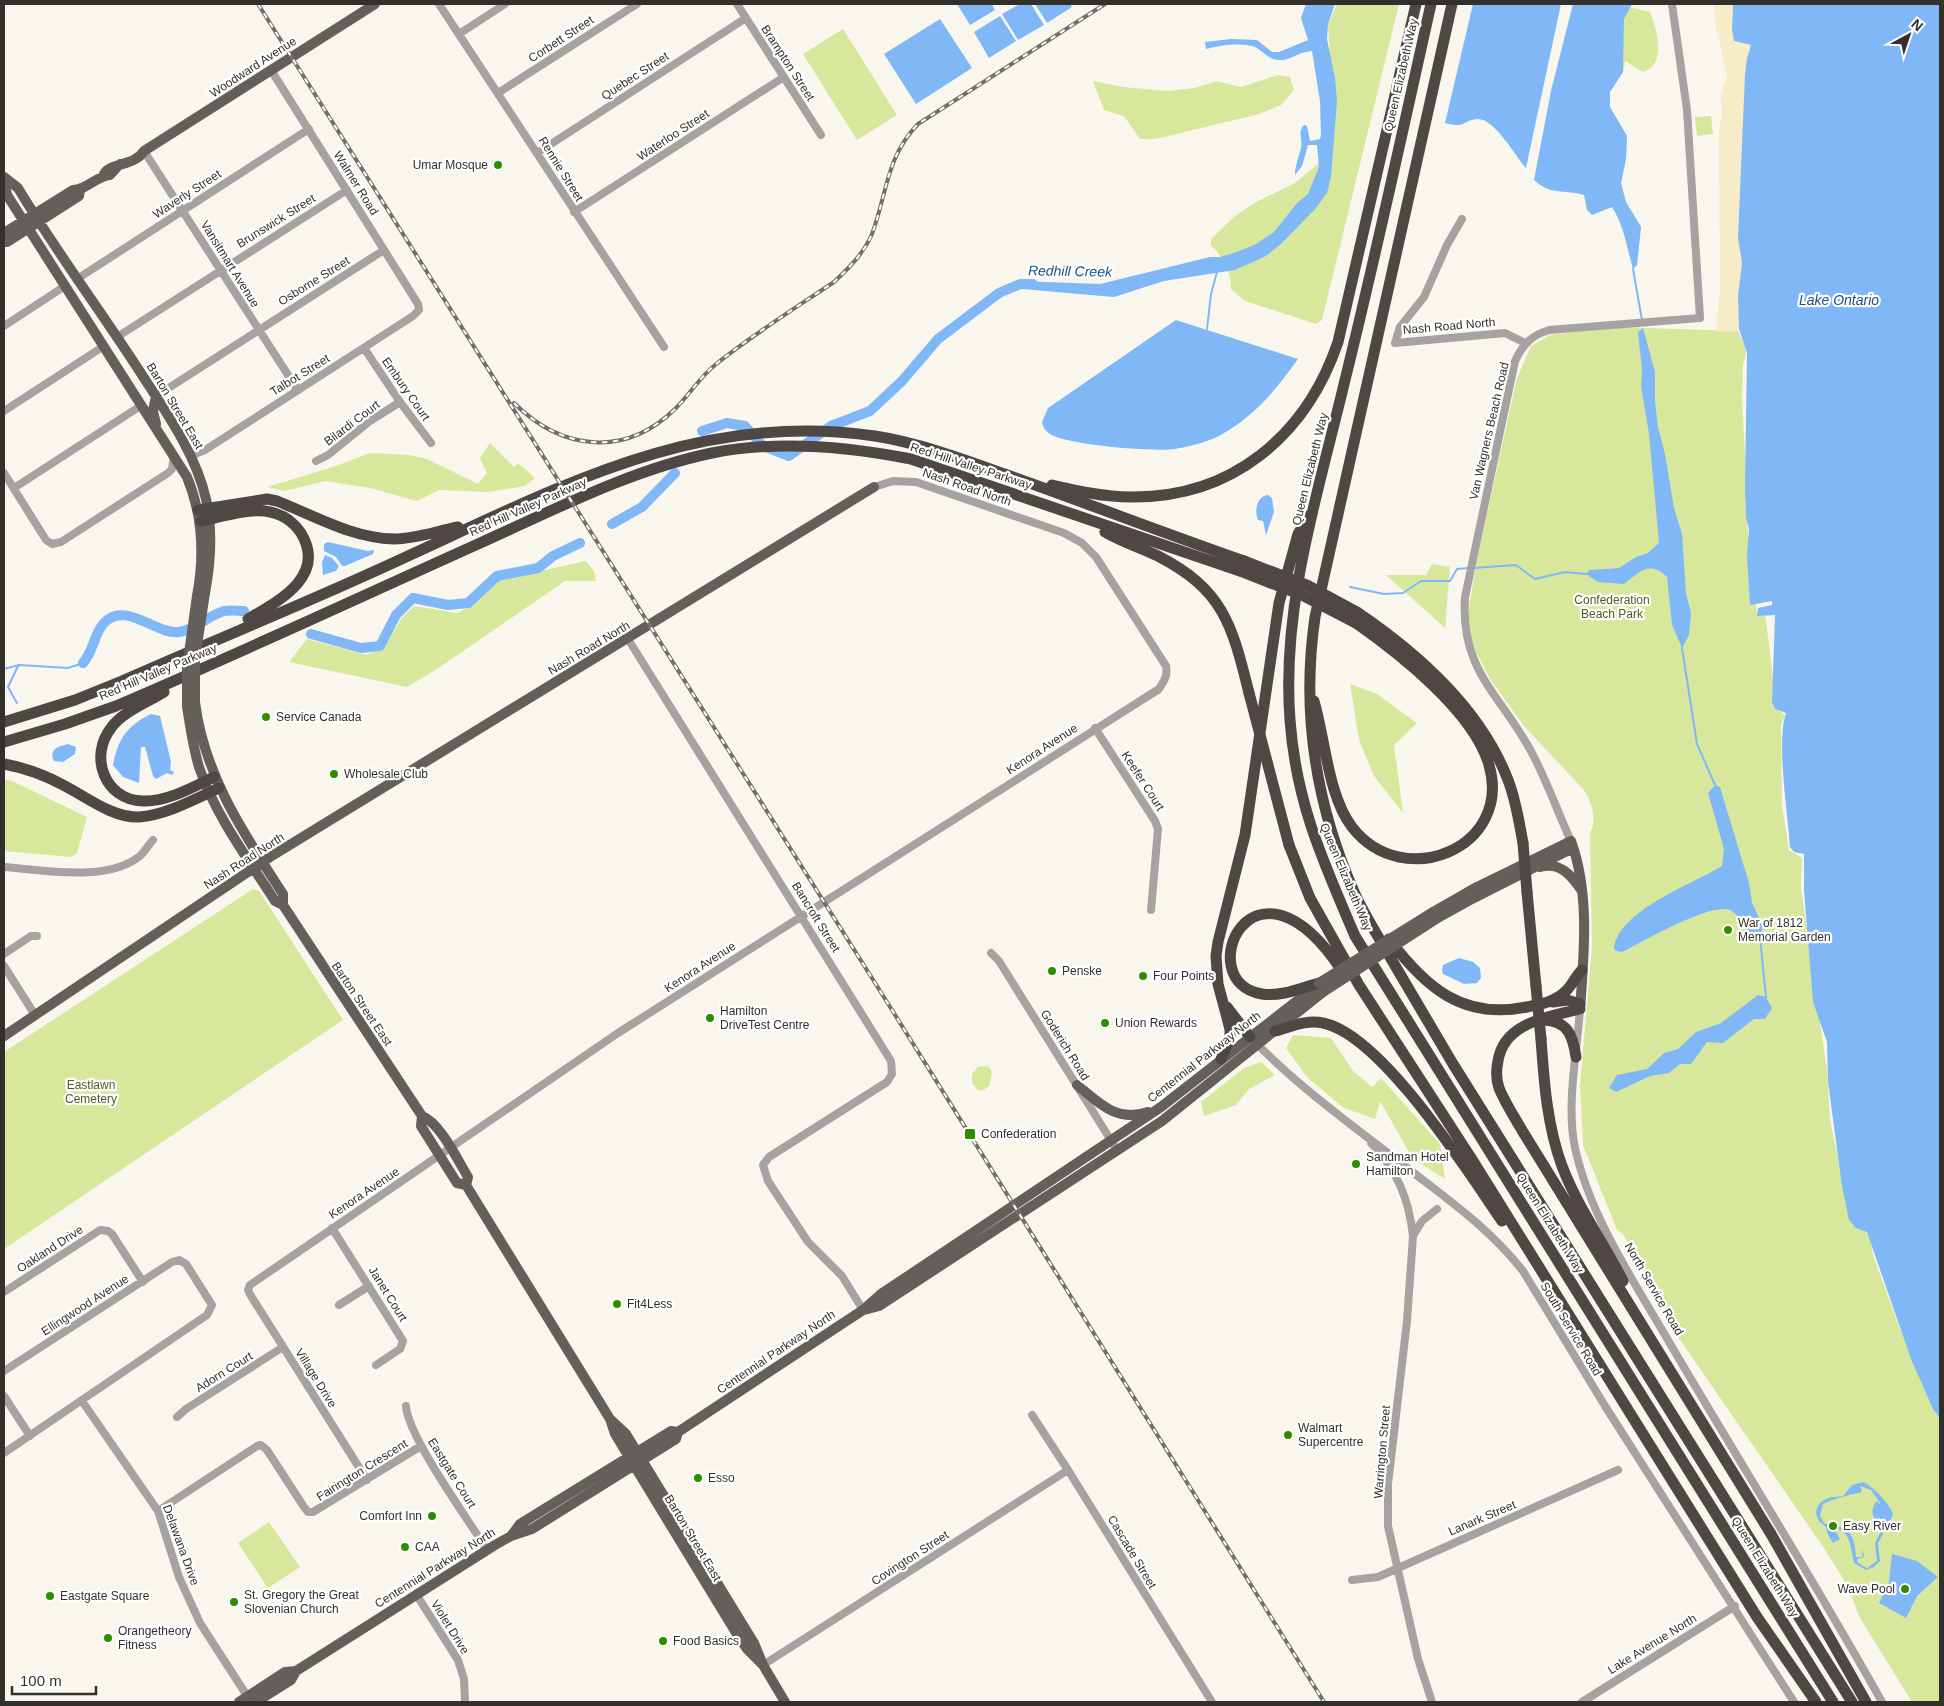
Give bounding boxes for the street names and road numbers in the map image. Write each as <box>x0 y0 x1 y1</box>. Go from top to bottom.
street label: Corbett Street <box>526 12 597 65</box>
street label: Queen Elizabeth Way <box>1381 17 1421 133</box>
street label: Brampton Street <box>758 23 818 104</box>
street label: Woodward Avenue <box>207 34 299 100</box>
street label: Quebec Street <box>599 49 672 103</box>
street label: Waterloo Street <box>634 106 712 163</box>
street label: Rennie Street <box>536 134 587 204</box>
street label: Walmer Road <box>331 148 381 218</box>
street label: Waverly Street <box>150 166 224 221</box>
street label: Brunswick Street <box>234 191 318 251</box>
street label: Vansitmart Avenue <box>198 218 263 310</box>
street label: Osborne Street <box>276 253 353 308</box>
street label: Nash Road North <box>1402 315 1496 337</box>
street label: Talbot Street <box>268 351 333 399</box>
street label: Embury Court <box>379 355 433 424</box>
street label: Barton Street East <box>144 360 207 452</box>
street label: Van Wagners Beach Road <box>1466 361 1512 501</box>
street label: Bilardi Court <box>321 397 383 448</box>
street label: Queen Elizabeth Way <box>1289 411 1331 527</box>
street label: Red Hill Valley Parkway <box>909 440 1033 492</box>
street label: Nash Road North <box>921 465 1013 509</box>
street label: Red Hill Valley Parkway <box>467 475 589 539</box>
street label: Nash Road North <box>546 618 632 678</box>
street label: Red Hill Valley Parkway <box>97 641 219 703</box>
street label: Kenora Avenue <box>1004 721 1080 777</box>
street label: Keefer Court <box>1119 749 1168 814</box>
street label: Queen Elizabeth Way <box>1317 821 1375 933</box>
street label: Nash Road North <box>201 830 287 892</box>
street label: Bancroft Street <box>789 879 843 955</box>
street label: Kenora Avenue <box>662 939 738 995</box>
street label: Barton Street East <box>329 959 396 1049</box>
street label: Goderich Road <box>1038 1007 1092 1083</box>
street label: Centennial Parkway North <box>1145 1009 1263 1105</box>
street label: Kenora Avenue <box>326 1164 402 1222</box>
street label: Queen Elizabeth Way <box>1513 1170 1587 1276</box>
street label: Oakland Drive <box>14 1222 86 1276</box>
street label: North Service Road <box>1622 1240 1686 1338</box>
street label: Janet Court <box>366 1264 411 1325</box>
street label: Ellingwood Avenue <box>39 1271 132 1338</box>
street label: South Service Road <box>1538 1280 1604 1378</box>
street label: Centennial Parkway North <box>714 1307 838 1397</box>
street label: Village Drive <box>292 1346 340 1410</box>
street label: Adorn Court <box>193 1349 256 1395</box>
street label: Warrington Street <box>1371 1404 1393 1499</box>
street label: Eastgate Court <box>425 1435 479 1511</box>
street label: Fairington Crescent <box>314 1436 411 1504</box>
street label: Barton Street East <box>662 1492 725 1584</box>
street label: Lanark Street <box>1446 1497 1519 1539</box>
street label: Delawana Drive <box>160 1503 202 1587</box>
street label: Cascade Street <box>1105 1513 1160 1592</box>
street label: Queen Elizabeth Way <box>1728 1514 1802 1620</box>
street label: Centennial Parkway North <box>372 1525 498 1611</box>
street label: Covington Street <box>869 1527 952 1588</box>
street label: Violet Drive <box>428 1597 472 1657</box>
street label: Lake Avenue North <box>1605 1611 1699 1677</box>

